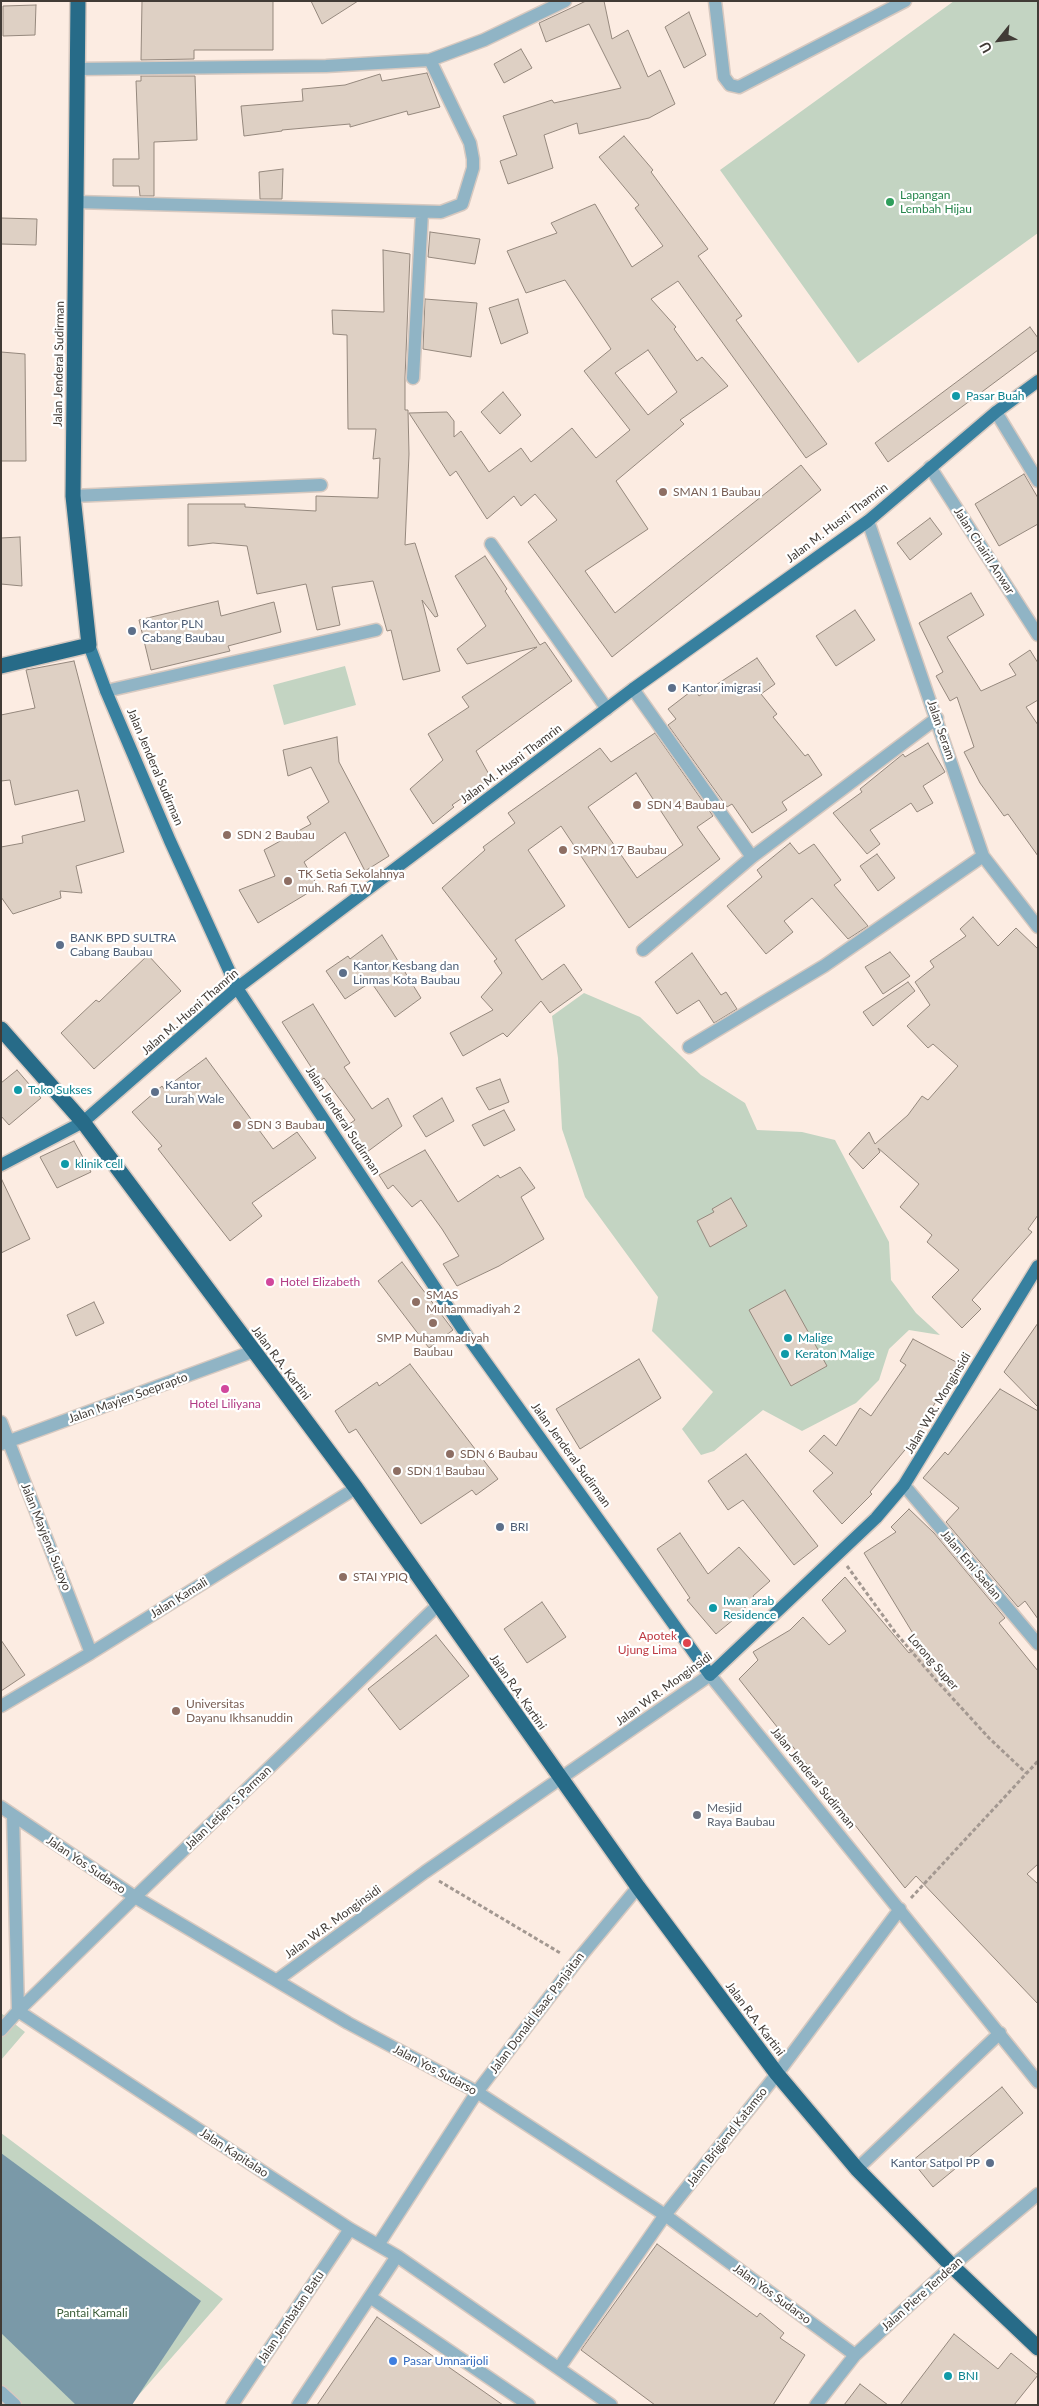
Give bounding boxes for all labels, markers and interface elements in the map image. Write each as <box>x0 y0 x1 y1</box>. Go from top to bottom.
north arrow <box>974 15 1024 65</box>
text: U <box>975 39 995 56</box>
place label: Lapangan Lembah Hijau <box>900 188 972 216</box>
marker: Lapangan Lembah Hijau <box>884 196 896 208</box>
street label: Jalan Jenderal Sudirman <box>51 301 67 427</box>
place label: Pasar Buah <box>966 389 1025 403</box>
marker: Pasar Buah <box>950 390 962 402</box>
street label: Jalan M. Husni Thamrin <box>783 480 891 566</box>
place label: SMAN 1 Baubau <box>673 485 761 499</box>
marker: SMAN 1 Baubau <box>657 486 669 498</box>
street label: Jalan Chairil Anwar <box>951 505 1017 597</box>
place label: Kantor PLN Cabang Baubau <box>142 617 224 645</box>
marker: Kantor PLN Cabang Baubau <box>126 625 138 637</box>
place label: Kantor imigrasi <box>682 681 761 695</box>
marker: Kantor imigrasi <box>666 682 678 694</box>
street label: Jalan Seram <box>924 698 958 762</box>
street label: Jalan Jenderal Sudirman <box>124 706 186 828</box>
street label: Jalan M. Husni Thamrin <box>457 721 565 807</box>
place label: SDN 4 Baubau <box>647 798 725 812</box>
marker: SDN 4 Baubau <box>631 799 643 811</box>
place label: SDN 2 Baubau <box>237 828 315 842</box>
marker: SDN 2 Baubau <box>221 829 233 841</box>
place label: SMPN 17 Baubau <box>573 843 667 857</box>
marker: SMPN 17 Baubau <box>557 844 569 856</box>
place label: TK Setia Sekolahnya muh. Rafi T.W <box>298 867 405 895</box>
marker: TK Setia Sekolahnya muh. Rafi T.W <box>282 875 294 887</box>
place label: BANK BPD SULTRA Cabang Baubau <box>70 931 176 959</box>
marker: BANK BPD SULTRA Cabang Baubau <box>54 939 66 951</box>
place label: Kantor Kesbang dan Linmas Kota Baubau <box>353 959 460 987</box>
street label: Jalan M. Husni Thamrin <box>139 966 241 1058</box>
marker: Kantor Kesbang dan Linmas Kota Baubau <box>337 967 349 979</box>
street label: Jalan Jenderal Sudirman <box>303 1064 383 1178</box>
place label: Kantor Lurah Wale <box>165 1078 224 1106</box>
place label: Toko Sukses <box>28 1083 92 1097</box>
marker: Toko Sukses <box>12 1084 24 1096</box>
marker: Kantor Lurah Wale <box>149 1086 161 1098</box>
place label: SDN 3 Baubau <box>247 1118 325 1132</box>
marker: SDN 3 Baubau <box>231 1119 243 1131</box>
place label: klinik cell <box>75 1157 123 1171</box>
marker: klinik cell <box>59 1158 71 1170</box>
place label: Hotel Elizabeth <box>280 1275 360 1289</box>
marker: Hotel Elizabeth <box>264 1276 276 1288</box>
place label: SMAS Muhammadiyah 2 <box>426 1288 520 1316</box>
marker: SMAS Muhammadiyah 2 <box>410 1296 422 1308</box>
marker: SMP Muhammadiyah Baubau <box>427 1317 439 1329</box>
street label: Jalan R.A. Kartini <box>248 1323 314 1403</box>
place label: SMP Muhammadiyah Baubau <box>377 1331 489 1359</box>
place label: Malige <box>798 1331 833 1345</box>
marker: Malige <box>782 1332 794 1344</box>
place label: Keraton Malige <box>795 1347 875 1361</box>
marker: Keraton Malige <box>779 1348 791 1360</box>
street label: Jalan W.R. Monginsidi <box>902 1350 974 1456</box>
street label: Jalan Mayjen Soeprapto <box>67 1370 189 1426</box>
marker: Hotel Liliyana <box>219 1383 231 1395</box>
place label: Hotel Liliyana <box>189 1397 261 1411</box>
street label: Jalan Jenderal Sudirman <box>528 1400 614 1510</box>
place label: SDN 6 Baubau <box>460 1447 538 1461</box>
marker: SDN 6 Baubau <box>444 1448 456 1460</box>
place label: SDN 1 Baubau <box>407 1464 485 1478</box>
marker: SDN 1 Baubau <box>391 1465 403 1477</box>
street label: Jalan Mayjend Sutoyo <box>18 1481 74 1593</box>
place label: BRI <box>510 1520 529 1534</box>
marker: BRI <box>494 1521 506 1533</box>
street label: Jalan Emi Saelan <box>938 1527 1004 1603</box>
place label: STAI YPIQ <box>353 1570 408 1584</box>
marker: STAI YPIQ <box>337 1571 349 1583</box>
street label: Jalan Kamali <box>148 1575 210 1621</box>
place label: Iwan arab Residence <box>723 1594 776 1622</box>
marker: Iwan arab Residence <box>707 1602 719 1614</box>
place label: Apotek Ujung Lima <box>618 1629 677 1657</box>
street label: Lorong Super <box>905 1631 961 1693</box>
marker: Apotek Ujung Lima <box>681 1637 693 1649</box>
street label: Jalan W.R. Monginsidi <box>613 1649 715 1729</box>
street label: Jalan R.A. Kartini <box>487 1651 549 1733</box>
place label: Universitas Dayanu Ikhsanuddin <box>186 1697 293 1725</box>
marker: Universitas Dayanu Ikhsanuddin <box>170 1705 182 1717</box>
street label: Jalan Jenderal Sudirman <box>768 1725 858 1831</box>
street label: Jalan Letjen S Parman <box>182 1763 274 1853</box>
place label: Mesjid Raya Baubau <box>707 1801 775 1829</box>
marker: Mesjid Raya Baubau <box>691 1809 703 1821</box>
street label: Jalan Yos Sudarso <box>44 1833 128 1897</box>
street label: Jalan W.R. Monginsidi <box>282 1882 384 1962</box>
street label: Jalan Donald Isaac Panjaitan <box>487 1950 587 2076</box>
street label: Jalan R.A. Kartini <box>722 1979 788 2059</box>
street label: Jalan Yos Sudarso <box>391 2042 479 2098</box>
street label: Jalan Brigjend Katamso <box>684 2084 770 2190</box>
street label: Jalan Kapitalao <box>197 2126 271 2180</box>
place label: Kantor Satpol PP <box>891 2156 980 2170</box>
marker: Kantor Satpol PP <box>984 2157 996 2169</box>
street label: Jalan Piere Tendean <box>879 2254 965 2334</box>
street label: Jalan Yos Sudarso <box>730 2261 814 2327</box>
street label: Jalan Jembatan Batu <box>255 2268 327 2366</box>
park label: Pantai Kamali <box>56 2306 128 2320</box>
place label: Pasar Umnarijoli <box>403 2354 488 2368</box>
marker: Pasar Umnarijoli <box>387 2355 399 2367</box>
place label: BNI <box>958 2369 978 2383</box>
marker: BNI <box>942 2370 954 2382</box>

